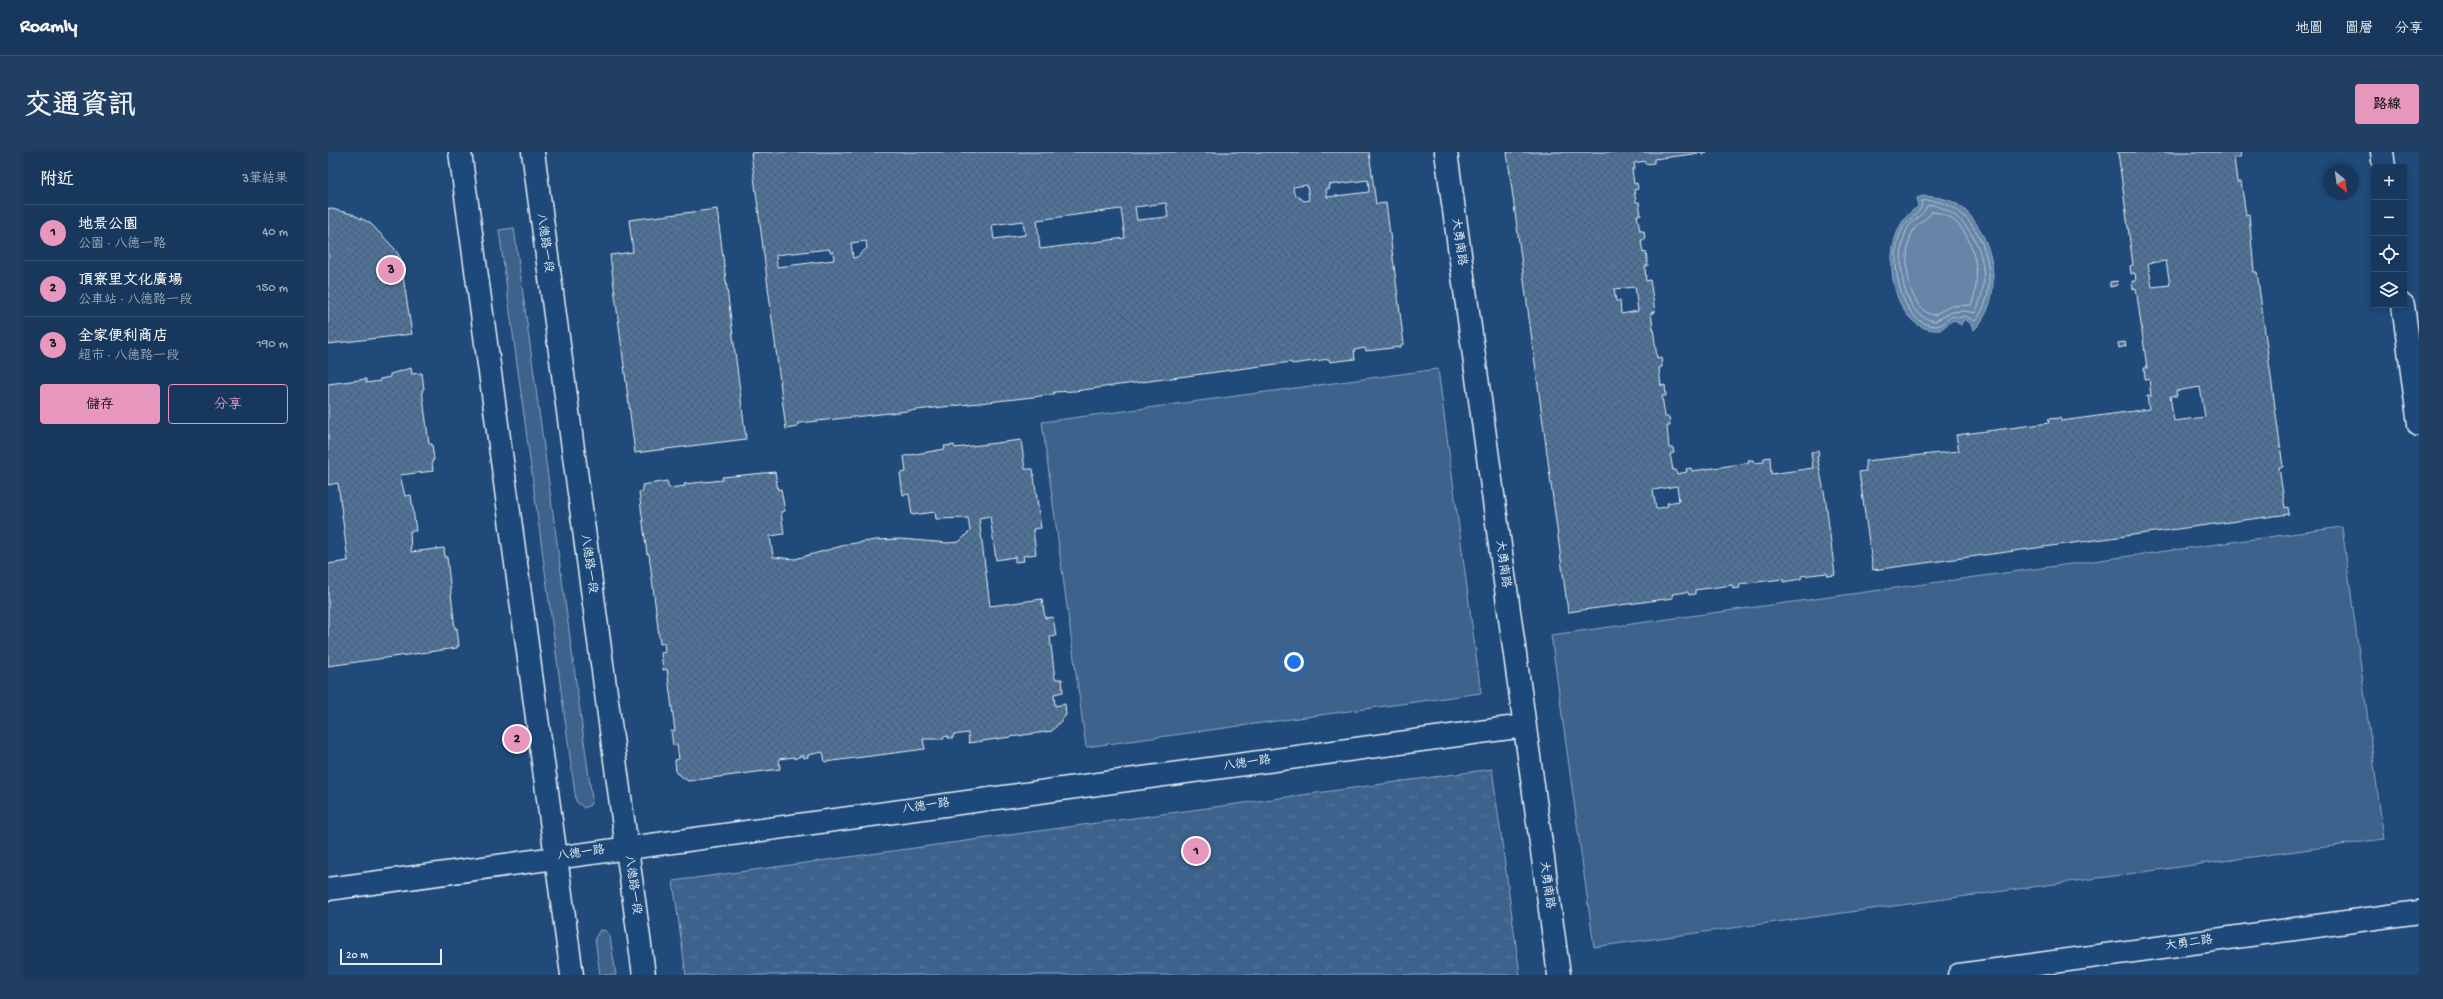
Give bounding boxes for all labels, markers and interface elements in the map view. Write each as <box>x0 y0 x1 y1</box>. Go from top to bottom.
text: Roamly <box>20 16 77 39</box>
text: 地圖 <box>2295 21 2323 38</box>
text: 圖層 <box>2345 21 2373 38</box>
text: 分享 <box>2395 21 2423 38</box>
button: 路線 <box>2355 84 2419 124</box>
text: 交通資訊 <box>24 91 136 124</box>
north arrow <box>2323 164 2359 200</box>
map controls <box>2371 164 2407 308</box>
button: + <box>2371 164 2407 200</box>
text: 附近 <box>40 171 74 191</box>
text: 3筆結果 <box>242 172 288 187</box>
button: − <box>2371 200 2407 236</box>
street label: 八德路一段 <box>533 212 557 274</box>
text: 地景公園 <box>78 216 138 234</box>
street label: 大勇南路 <box>1448 217 1469 267</box>
text: 1 <box>50 225 56 240</box>
text: 40 m <box>262 225 288 240</box>
button: locate <box>2371 236 2407 272</box>
text: 公園 · 八德一路 <box>78 237 166 252</box>
pin: 3 <box>378 255 404 285</box>
text: 頂寮里文化廣場 <box>78 272 183 290</box>
button: layers <box>2371 272 2407 308</box>
text: 2 <box>50 281 56 296</box>
text: 150 m <box>256 281 288 296</box>
text: 公車站 · 八德路一段 <box>78 293 192 308</box>
text: 全家便利商店 <box>78 328 168 346</box>
text: 3 <box>50 337 56 352</box>
text: 190 m <box>257 337 288 352</box>
text: 超市 · 八德路一段 <box>78 349 179 364</box>
button: 儲存 <box>40 384 160 424</box>
button: 分享 <box>168 384 288 424</box>
street label: 八德路一段 <box>577 533 601 595</box>
street label: 大勇南路 <box>1492 539 1513 589</box>
your location <box>1284 652 1304 672</box>
pin: 2 <box>504 724 530 754</box>
street label: 八德一路 <box>1222 752 1272 774</box>
street label: 八德一路 <box>901 795 951 817</box>
pin: 1 <box>1183 836 1209 866</box>
street label: 八德一路 <box>556 842 606 864</box>
street label: 八德路一段 <box>621 854 645 916</box>
street label: 大勇南路 <box>1536 860 1557 910</box>
street label: 大勇二路 <box>2164 933 2214 954</box>
scale bar <box>340 947 442 966</box>
text: 20 m <box>346 950 368 962</box>

